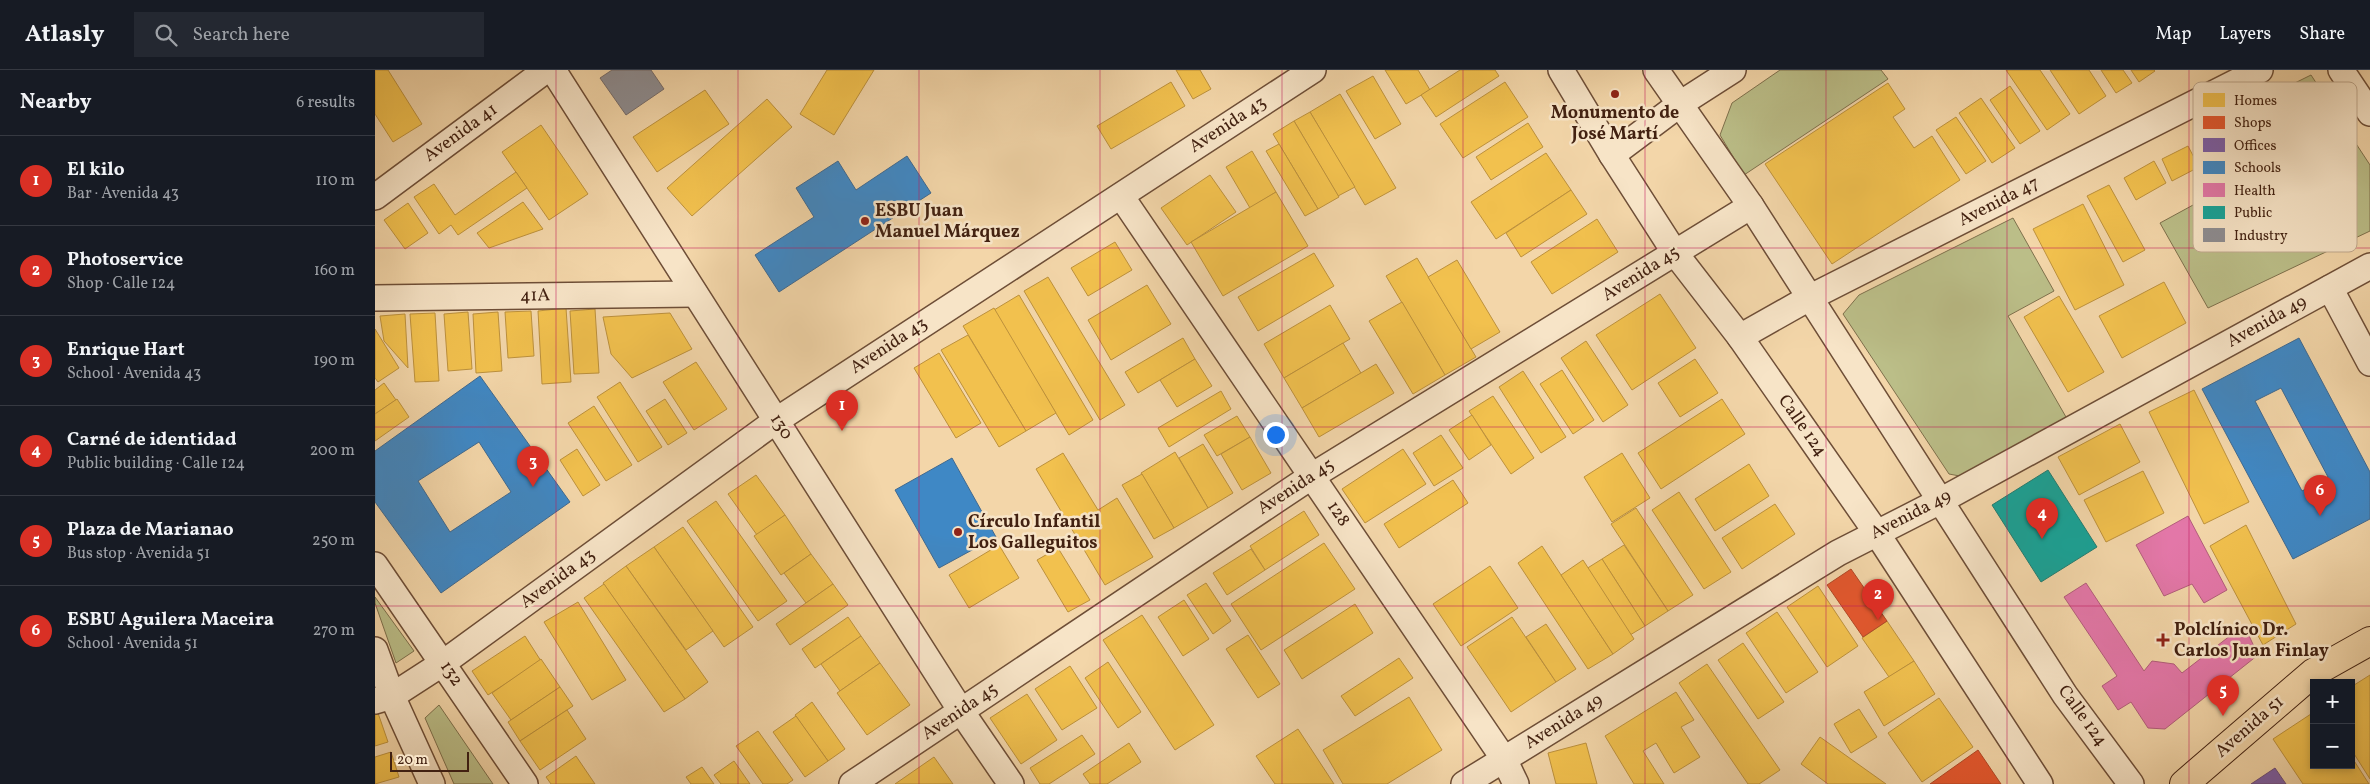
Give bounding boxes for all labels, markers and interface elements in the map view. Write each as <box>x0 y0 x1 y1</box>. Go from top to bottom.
search box <box>134 12 484 57</box>
text: Atlasly <box>25 18 104 52</box>
icon: search <box>152 21 180 49</box>
text: Search here <box>192 22 290 48</box>
text: Map <box>2155 22 2191 47</box>
text: Layers <box>2219 22 2271 47</box>
text: Share <box>2299 22 2345 47</box>
legend <box>2193 82 2357 252</box>
text: Nearby <box>20 88 91 117</box>
marker: Monumento de José Martí <box>1609 88 1621 100</box>
street label: Avenida 43 <box>1184 91 1272 159</box>
text: 6 results <box>296 92 355 114</box>
text: Homes <box>2234 92 2277 111</box>
street label: Avenida 41 <box>419 98 503 168</box>
place label: Monumento de José Martí <box>1551 101 1679 147</box>
text: Shops <box>2234 114 2272 133</box>
text: Offices <box>2234 137 2276 156</box>
text: El kilo <box>67 157 125 183</box>
text: Schools <box>2234 159 2281 178</box>
text: 1 <box>33 170 39 192</box>
text: 110 m <box>316 170 355 192</box>
street label: Avenida 47 <box>1954 171 2044 233</box>
text: Health <box>2234 182 2276 201</box>
text: Bar · Avenida 43 <box>67 183 179 205</box>
place label: ESBU Juan Manuel Márquez <box>875 199 1020 245</box>
text: Public <box>2234 204 2272 223</box>
marker: ESBU Juan Manuel Márquez <box>859 215 871 227</box>
text: Industry <box>2234 227 2288 246</box>
street label: Avenida 45 <box>1597 240 1685 308</box>
text: Photoservice <box>67 247 183 273</box>
text: 2 <box>32 260 40 282</box>
text: 160 m <box>314 260 355 282</box>
text: Shop · Calle 124 <box>67 273 175 295</box>
street label: 41A <box>520 283 551 309</box>
street label: Avenida 49 <box>2223 290 2311 354</box>
street label: Avenida 43 <box>845 312 933 380</box>
text: Enrique Hart <box>67 337 185 363</box>
text: 3 <box>32 350 40 372</box>
text: 190 m <box>313 350 355 372</box>
text: School · Avenida 43 <box>67 363 201 385</box>
pin: 1 <box>826 390 858 431</box>
street label: Calle 124 <box>1772 390 1832 462</box>
street label: 130 <box>763 409 799 445</box>
your location <box>1263 422 1289 448</box>
text: Carné de identidad <box>67 427 237 453</box>
text: 4 <box>31 440 41 462</box>
text: 200 m <box>310 440 355 462</box>
pin: 3 <box>517 446 549 487</box>
text: Public building · Calle 124 <box>67 453 245 475</box>
street label: Avenida 45 <box>1253 453 1339 521</box>
pin: 6 <box>2304 475 2336 516</box>
street label: Avenida 49 <box>1866 484 1956 546</box>
street label: 128 <box>1320 496 1356 532</box>
pin: 4 <box>2026 498 2058 539</box>
place label: Círculo Infantil Los Galleguitos <box>968 510 1100 556</box>
text: Plaza de Marianao <box>67 517 234 543</box>
marker: Círculo Infantil Los Galleguitos <box>952 526 964 538</box>
text: 5 <box>32 530 40 552</box>
text: 250 m <box>312 530 355 552</box>
text: Bus stop · Avenida 51 <box>67 543 210 565</box>
street label: Avenida 43 <box>515 543 601 615</box>
pin: 2 <box>1862 579 1894 620</box>
text: ESBU Aguilera Maceira <box>67 607 274 633</box>
place label: Polclínico Dr. Carlos Juan Finlay <box>2174 618 2329 664</box>
text: 6 <box>32 620 40 642</box>
text: 270 m <box>313 620 355 642</box>
text: School · Avenida 51 <box>67 633 198 655</box>
marker: Polclínico Dr. Carlos Juan Finlay <box>2156 633 2170 647</box>
street label: 132 <box>433 656 469 692</box>
pin: 5 <box>2207 675 2239 716</box>
street label: Avenida 45 <box>917 677 1003 747</box>
map controls <box>2310 679 2355 769</box>
button: + <box>2310 679 2355 724</box>
street label: Calle 124 <box>2051 680 2113 752</box>
street label: Avenida 49 <box>1520 688 1608 756</box>
street label: Avenida 51 <box>2211 691 2289 763</box>
button: − <box>2310 724 2355 769</box>
scale bar <box>390 749 469 772</box>
text: 20 m <box>397 751 428 770</box>

